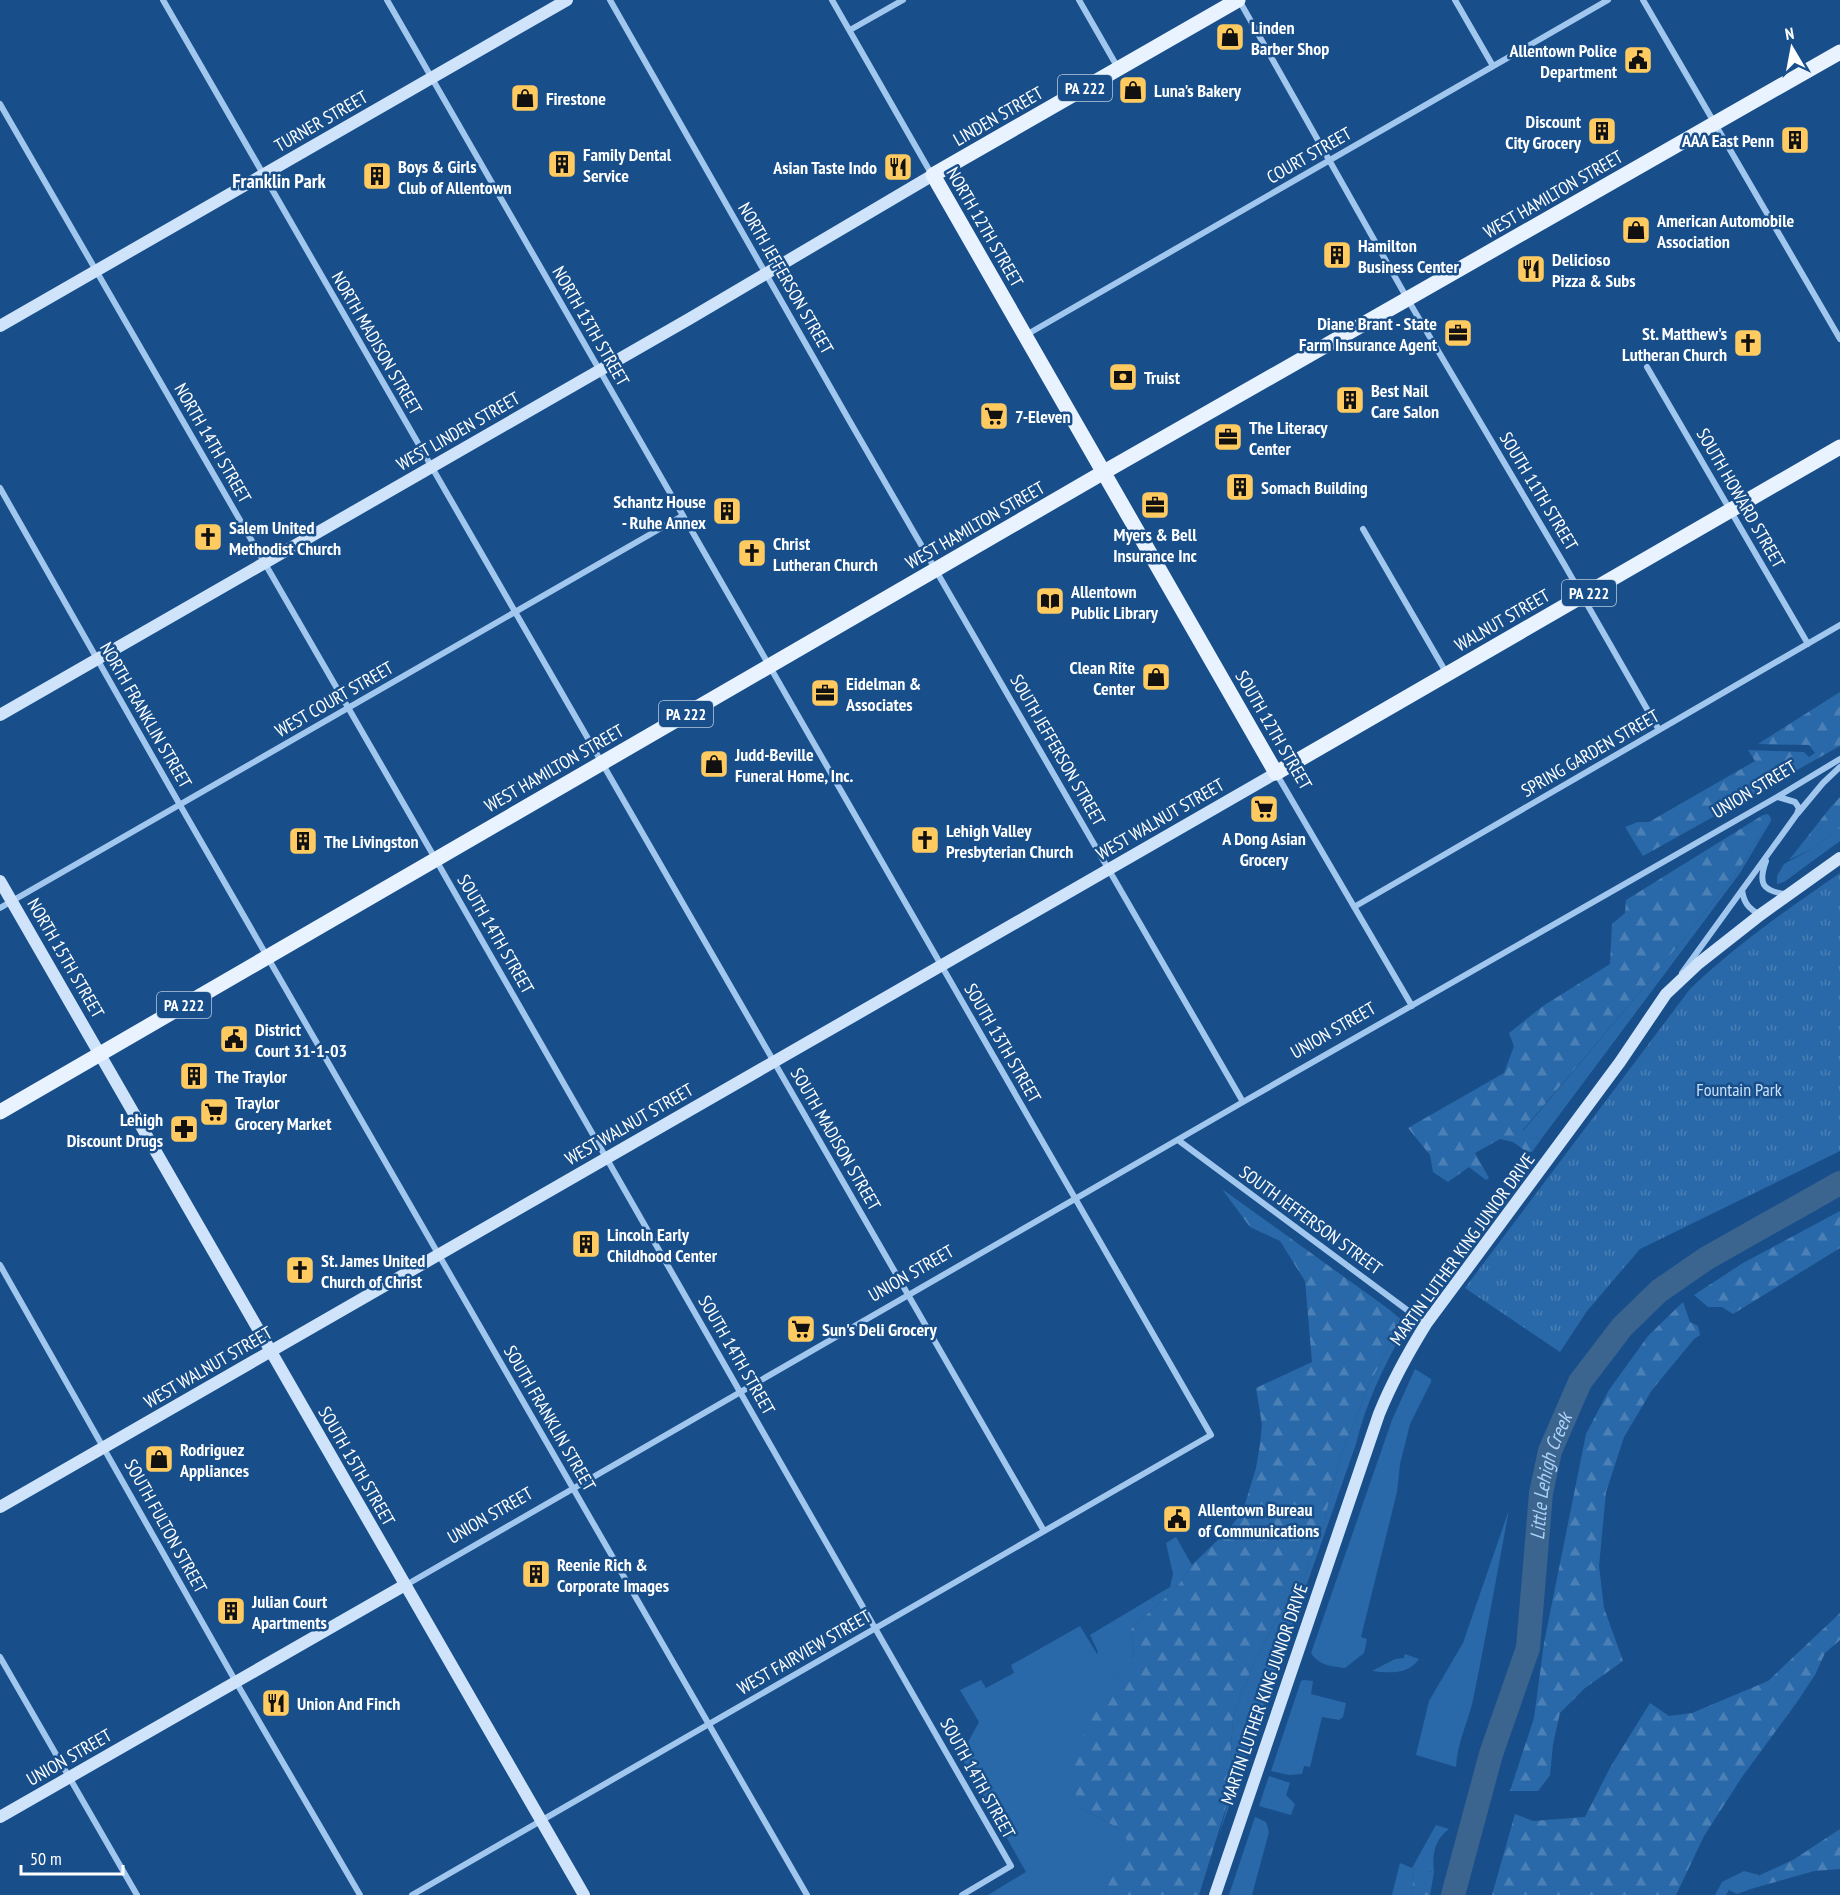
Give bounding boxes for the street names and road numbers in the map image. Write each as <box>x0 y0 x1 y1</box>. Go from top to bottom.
road number: PA 222 <box>1058 75 1112 101</box>
street label: LINDEN STREET <box>949 81 1047 151</box>
street label: TURNER STREET <box>270 85 372 157</box>
street label: COURT STREET <box>1263 122 1355 188</box>
street label: WEST HAMILTON STREET <box>1479 145 1627 243</box>
street label: NORTH 12TH STREET <box>941 163 1029 291</box>
street label: NORTH JEFFERSON STREET <box>733 198 839 358</box>
street label: NORTH 13TH STREET <box>547 262 635 390</box>
street label: NORTH MADISON STREET <box>327 267 427 419</box>
street label: NORTH 14TH STREET <box>169 379 257 507</box>
street label: WEST LINDEN STREET <box>392 386 524 476</box>
street label: SOUTH HOWARD STREET <box>1692 424 1790 572</box>
street label: SOUTH 11TH STREET <box>1495 428 1583 554</box>
street label: WEST HAMILTON STREET <box>901 476 1049 574</box>
road number: PA 222 <box>1562 580 1616 606</box>
street label: WALNUT STREET <box>1450 584 1554 656</box>
street label: NORTH FRANKLIN STREET <box>95 638 197 792</box>
street label: WEST COURT STREET <box>271 656 397 742</box>
street label: SOUTH 12TH STREET <box>1231 666 1317 794</box>
street label: SOUTH JEFFERSON STREET <box>1005 670 1111 830</box>
road number: PA 222 <box>659 701 713 727</box>
street label: SPRING GARDEN STREET <box>1517 704 1663 802</box>
street label: WEST HAMILTON STREET <box>480 719 628 817</box>
street label: UNION STREET <box>1708 755 1800 823</box>
street label: WEST WALNUT STREET <box>1092 773 1228 865</box>
street label: SOUTH 14TH STREET <box>453 870 539 998</box>
street label: NORTH 15TH STREET <box>22 894 110 1022</box>
street label: SOUTH 13TH STREET <box>960 979 1046 1107</box>
road number: PA 222 <box>157 992 211 1018</box>
street label: UNION STREET <box>1286 996 1380 1064</box>
street label: SOUTH MADISON STREET <box>786 1064 886 1214</box>
street label: WEST WALNUT STREET <box>561 1078 697 1170</box>
street label: MARTIN LUTHER KING JUNIOR DRIVE <box>1385 1148 1539 1350</box>
street label: SOUTH JEFFERSON STREET <box>1235 1161 1387 1279</box>
street label: UNION STREET <box>864 1239 958 1307</box>
street label: SOUTH 14TH STREET <box>694 1291 780 1419</box>
street label: WEST WALNUT STREET <box>140 1321 276 1413</box>
street label: SOUTH FRANKLIN STREET <box>499 1341 601 1495</box>
street label: SOUTH 15TH STREET <box>314 1402 400 1530</box>
street label: SOUTH FULTON STREET <box>120 1455 212 1597</box>
street label: UNION STREET <box>443 1481 537 1549</box>
street label: MARTIN LUTHER KING JUNIOR DRIVE <box>1215 1581 1313 1807</box>
street label: WEST FAIRVIEW STREET <box>733 1604 875 1700</box>
street label: SOUTH 14TH STREET <box>935 1714 1021 1842</box>
street label: UNION STREET <box>22 1723 116 1791</box>

